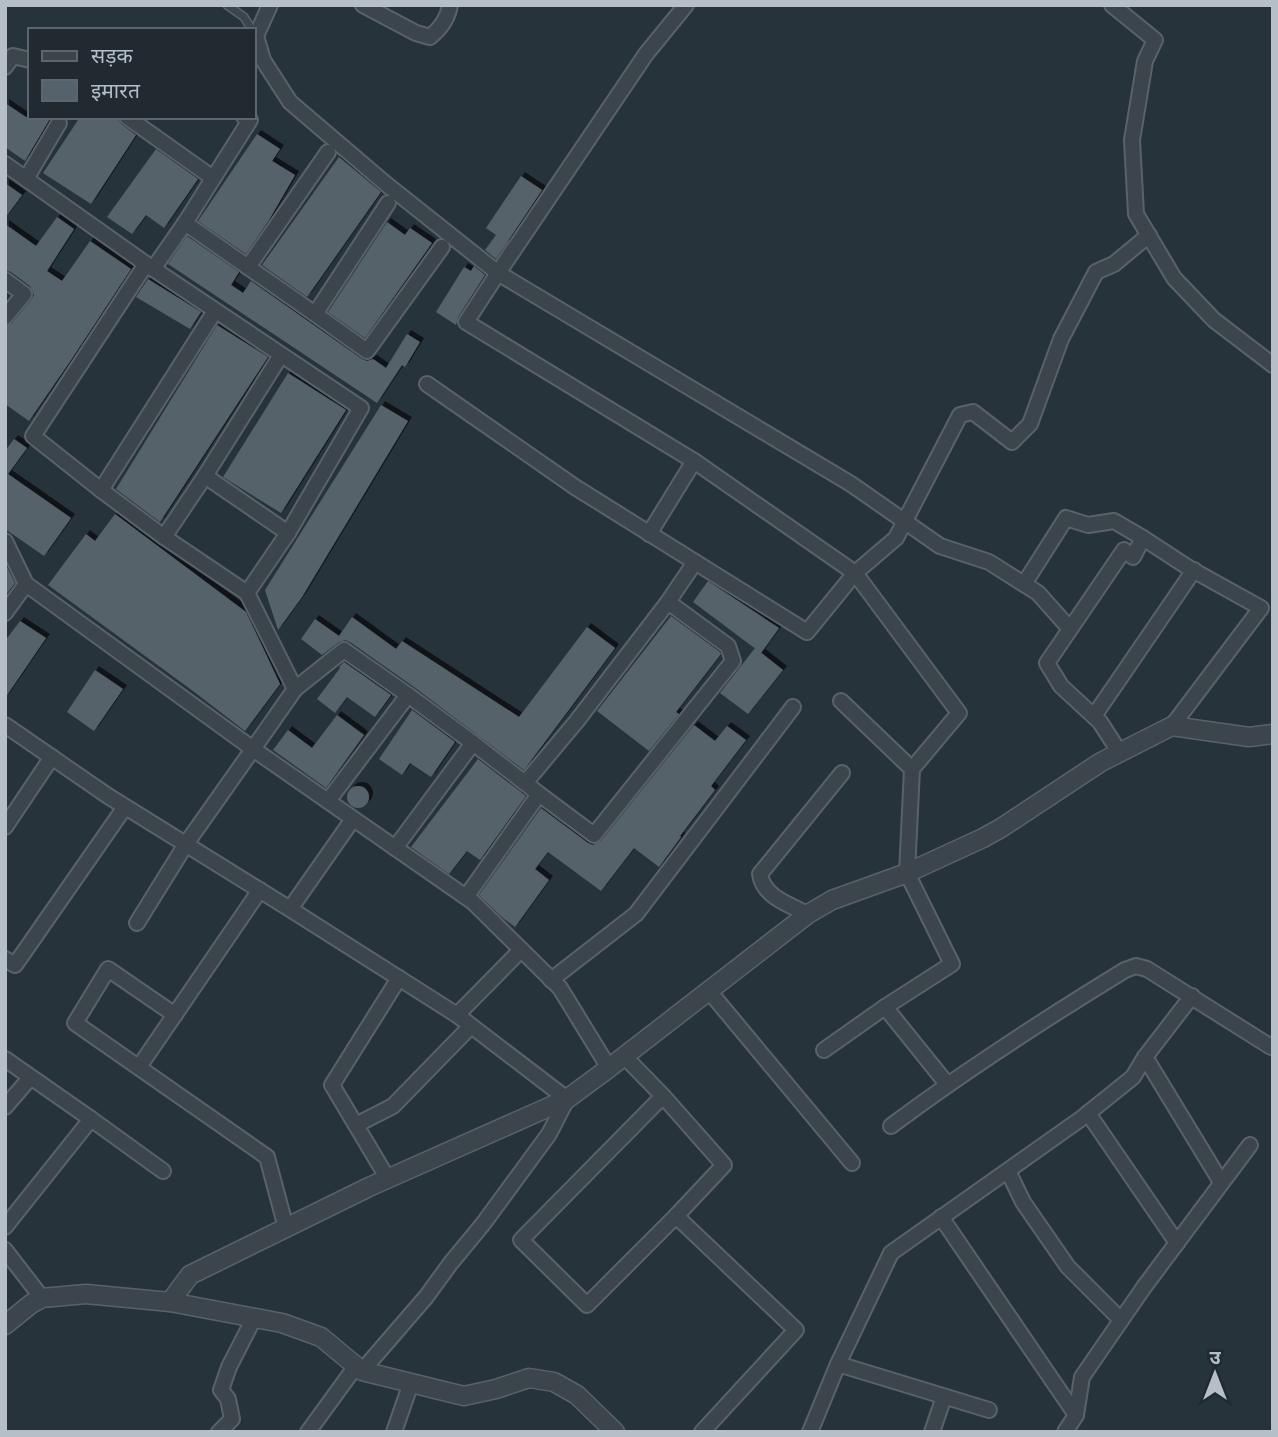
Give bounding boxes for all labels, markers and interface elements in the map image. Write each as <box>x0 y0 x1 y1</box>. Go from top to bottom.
legend <box>28 28 256 119</box>
text: सड़क <box>91 44 133 68</box>
text: इमारत <box>91 79 141 103</box>
north arrow <box>1180 1339 1250 1409</box>
text: उ <box>1209 1347 1221 1369</box>

